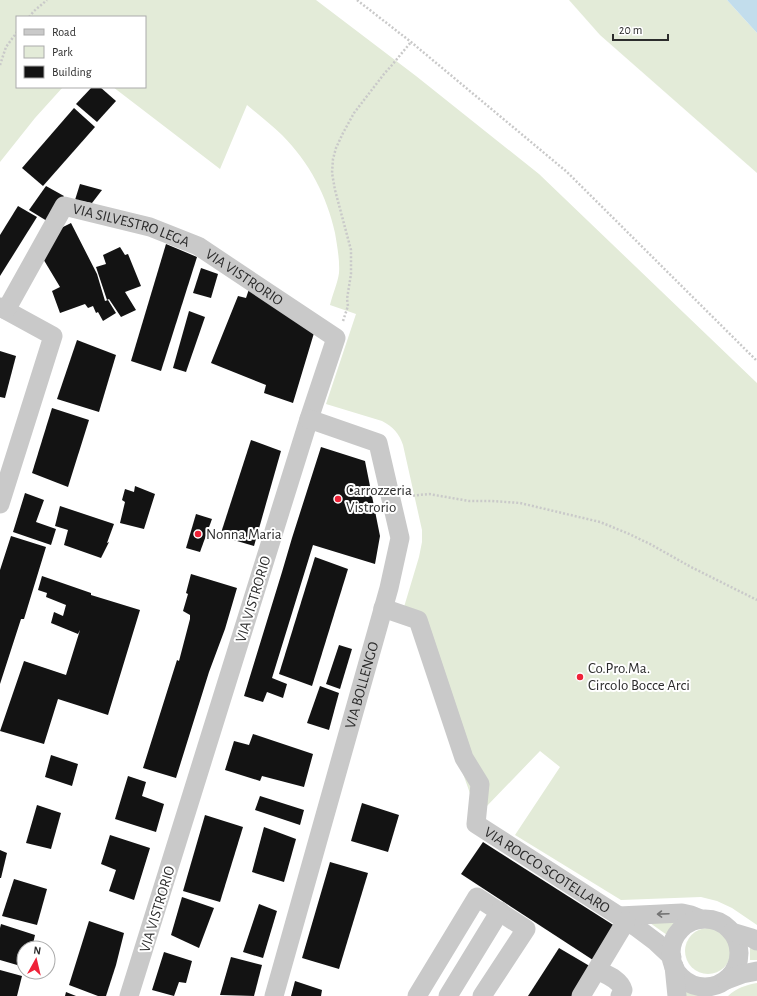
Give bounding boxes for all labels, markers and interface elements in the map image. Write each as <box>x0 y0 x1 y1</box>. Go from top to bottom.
legend <box>16 16 146 88</box>
scale bar <box>613 16 668 42</box>
text: 20 m <box>619 24 642 36</box>
text: Road <box>52 26 76 38</box>
text: Park <box>52 46 73 58</box>
text: Building <box>52 66 92 78</box>
street label: VIA SILVESTRO LEGA <box>71 201 192 250</box>
street label: VIA VISTRORIO <box>203 246 286 308</box>
place label: Carrozzeria Vistrorio <box>346 483 412 515</box>
marker: Carrozzeria Vistrorio <box>333 494 343 504</box>
place label: Nonna Maria <box>206 527 282 542</box>
marker: Nonna Maria <box>193 529 203 539</box>
street label: VIA VISTRORIO <box>233 554 274 644</box>
street label: VIA BOLLENGO <box>343 640 381 730</box>
place label: Co.Pro.Ma. Circolo Bocce Arci <box>588 661 690 693</box>
marker: Co.Pro.Ma. Circolo Bocce Arci <box>575 672 585 682</box>
street label: VIA ROCCO SCOTELLARO <box>481 824 613 916</box>
street label: VIA VISTRORIO <box>137 864 178 954</box>
one-way arrow <box>657 910 670 918</box>
north arrow <box>16 940 56 980</box>
text: N <box>33 945 42 957</box>

